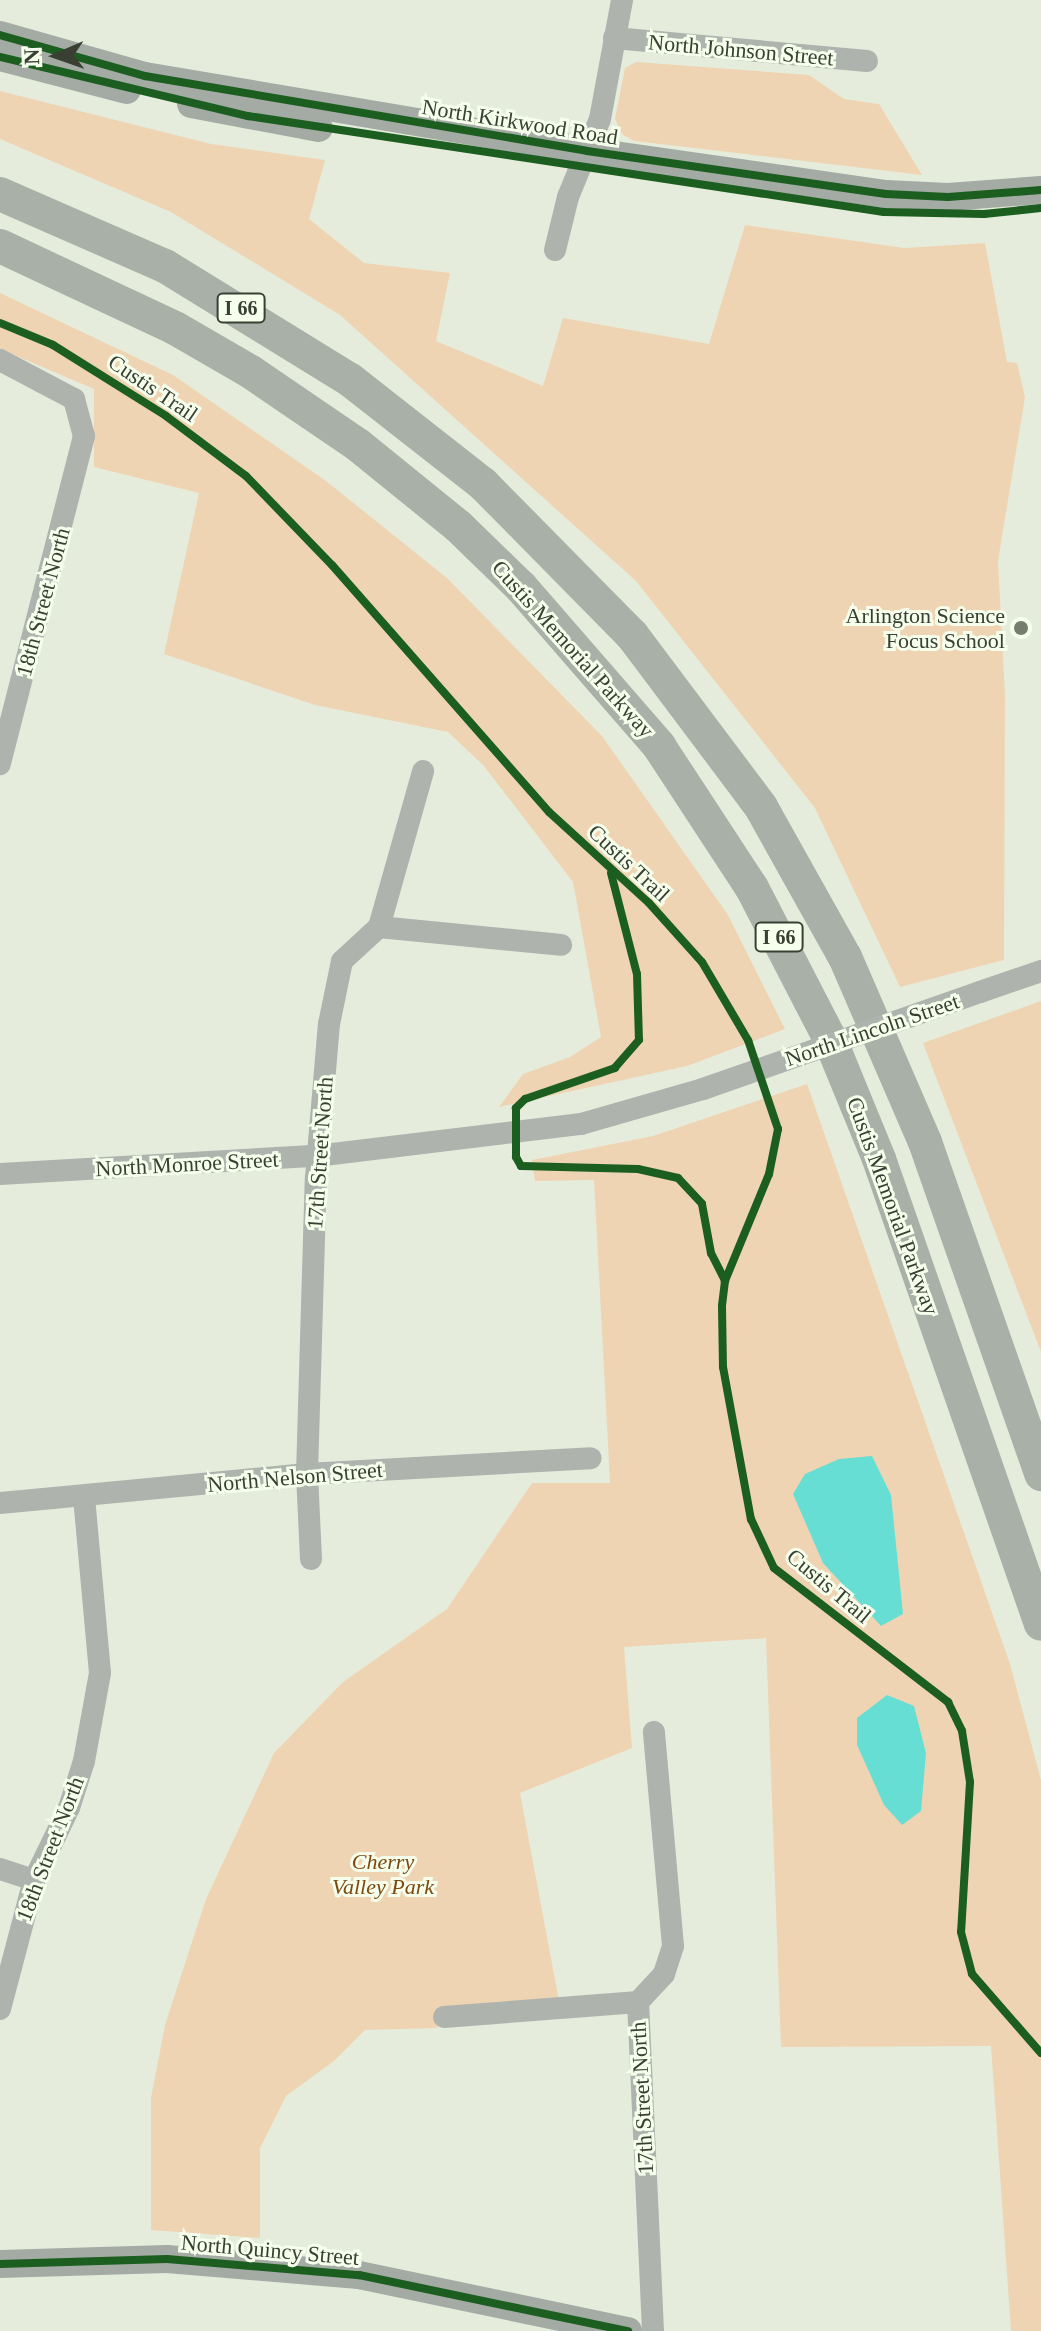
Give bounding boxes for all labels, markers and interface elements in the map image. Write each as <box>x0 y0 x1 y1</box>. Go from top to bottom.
north arrow <box>16 16 96 96</box>
street label: North Johnson Street <box>647 29 835 71</box>
text: N <box>19 48 44 65</box>
street label: North Kirkwood Road <box>420 93 620 151</box>
road number: I 66 <box>215 292 267 324</box>
street label: Custis Trail <box>103 348 203 428</box>
street label: 18th Street North <box>10 525 76 679</box>
street label: Custis Memorial Parkway <box>486 555 660 743</box>
place label: Arlington Science Focus School <box>846 602 1005 654</box>
marker: Arlington Science Focus School <box>1012 619 1030 637</box>
street label: Custis Trail <box>583 818 675 908</box>
road number: I 66 <box>753 921 805 953</box>
street label: North Lincoln Street <box>782 988 962 1072</box>
street label: 17th Street North <box>302 1076 338 1230</box>
street label: Custis Memorial Parkway <box>841 1094 945 1318</box>
street label: North Monroe Street <box>95 1146 279 1182</box>
street label: North Nelson Street <box>206 1456 384 1498</box>
street label: Custis Trail <box>781 1543 877 1629</box>
street label: 18th Street North <box>10 1773 90 1925</box>
park label: Cherry Valley Park <box>332 1848 434 1900</box>
street label: 17th Street North <box>625 2021 659 2175</box>
street label: North Quincy Street <box>180 2229 360 2271</box>

